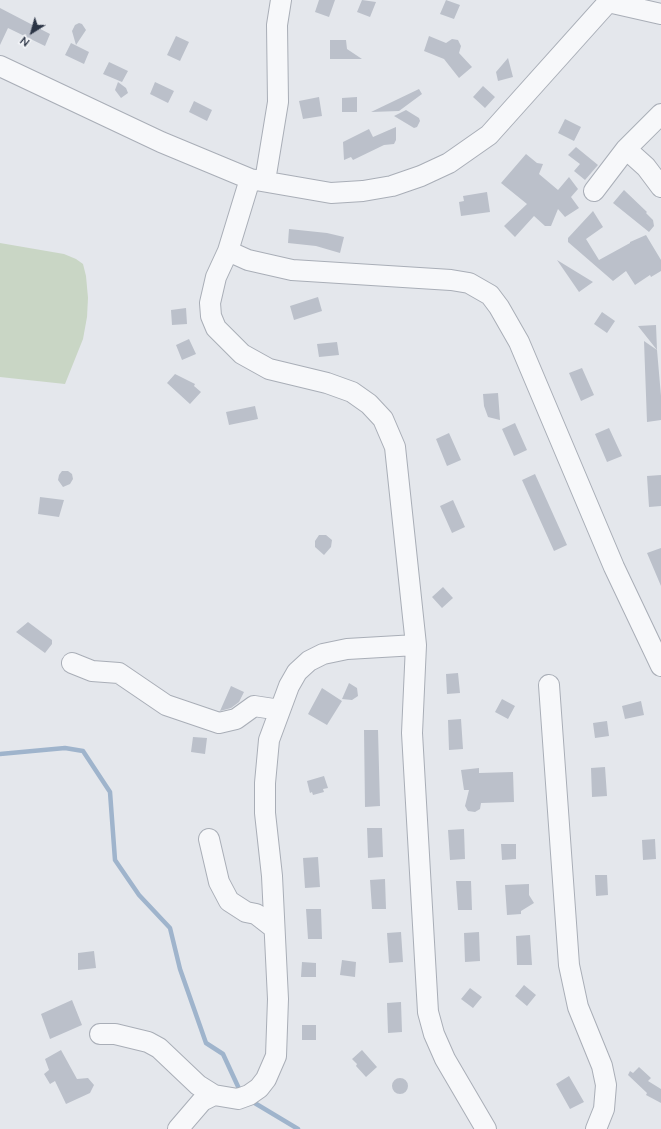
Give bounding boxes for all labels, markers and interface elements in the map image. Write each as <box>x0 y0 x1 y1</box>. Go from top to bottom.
north arrow <box>12 12 52 52</box>
text: N <box>17 34 32 50</box>

